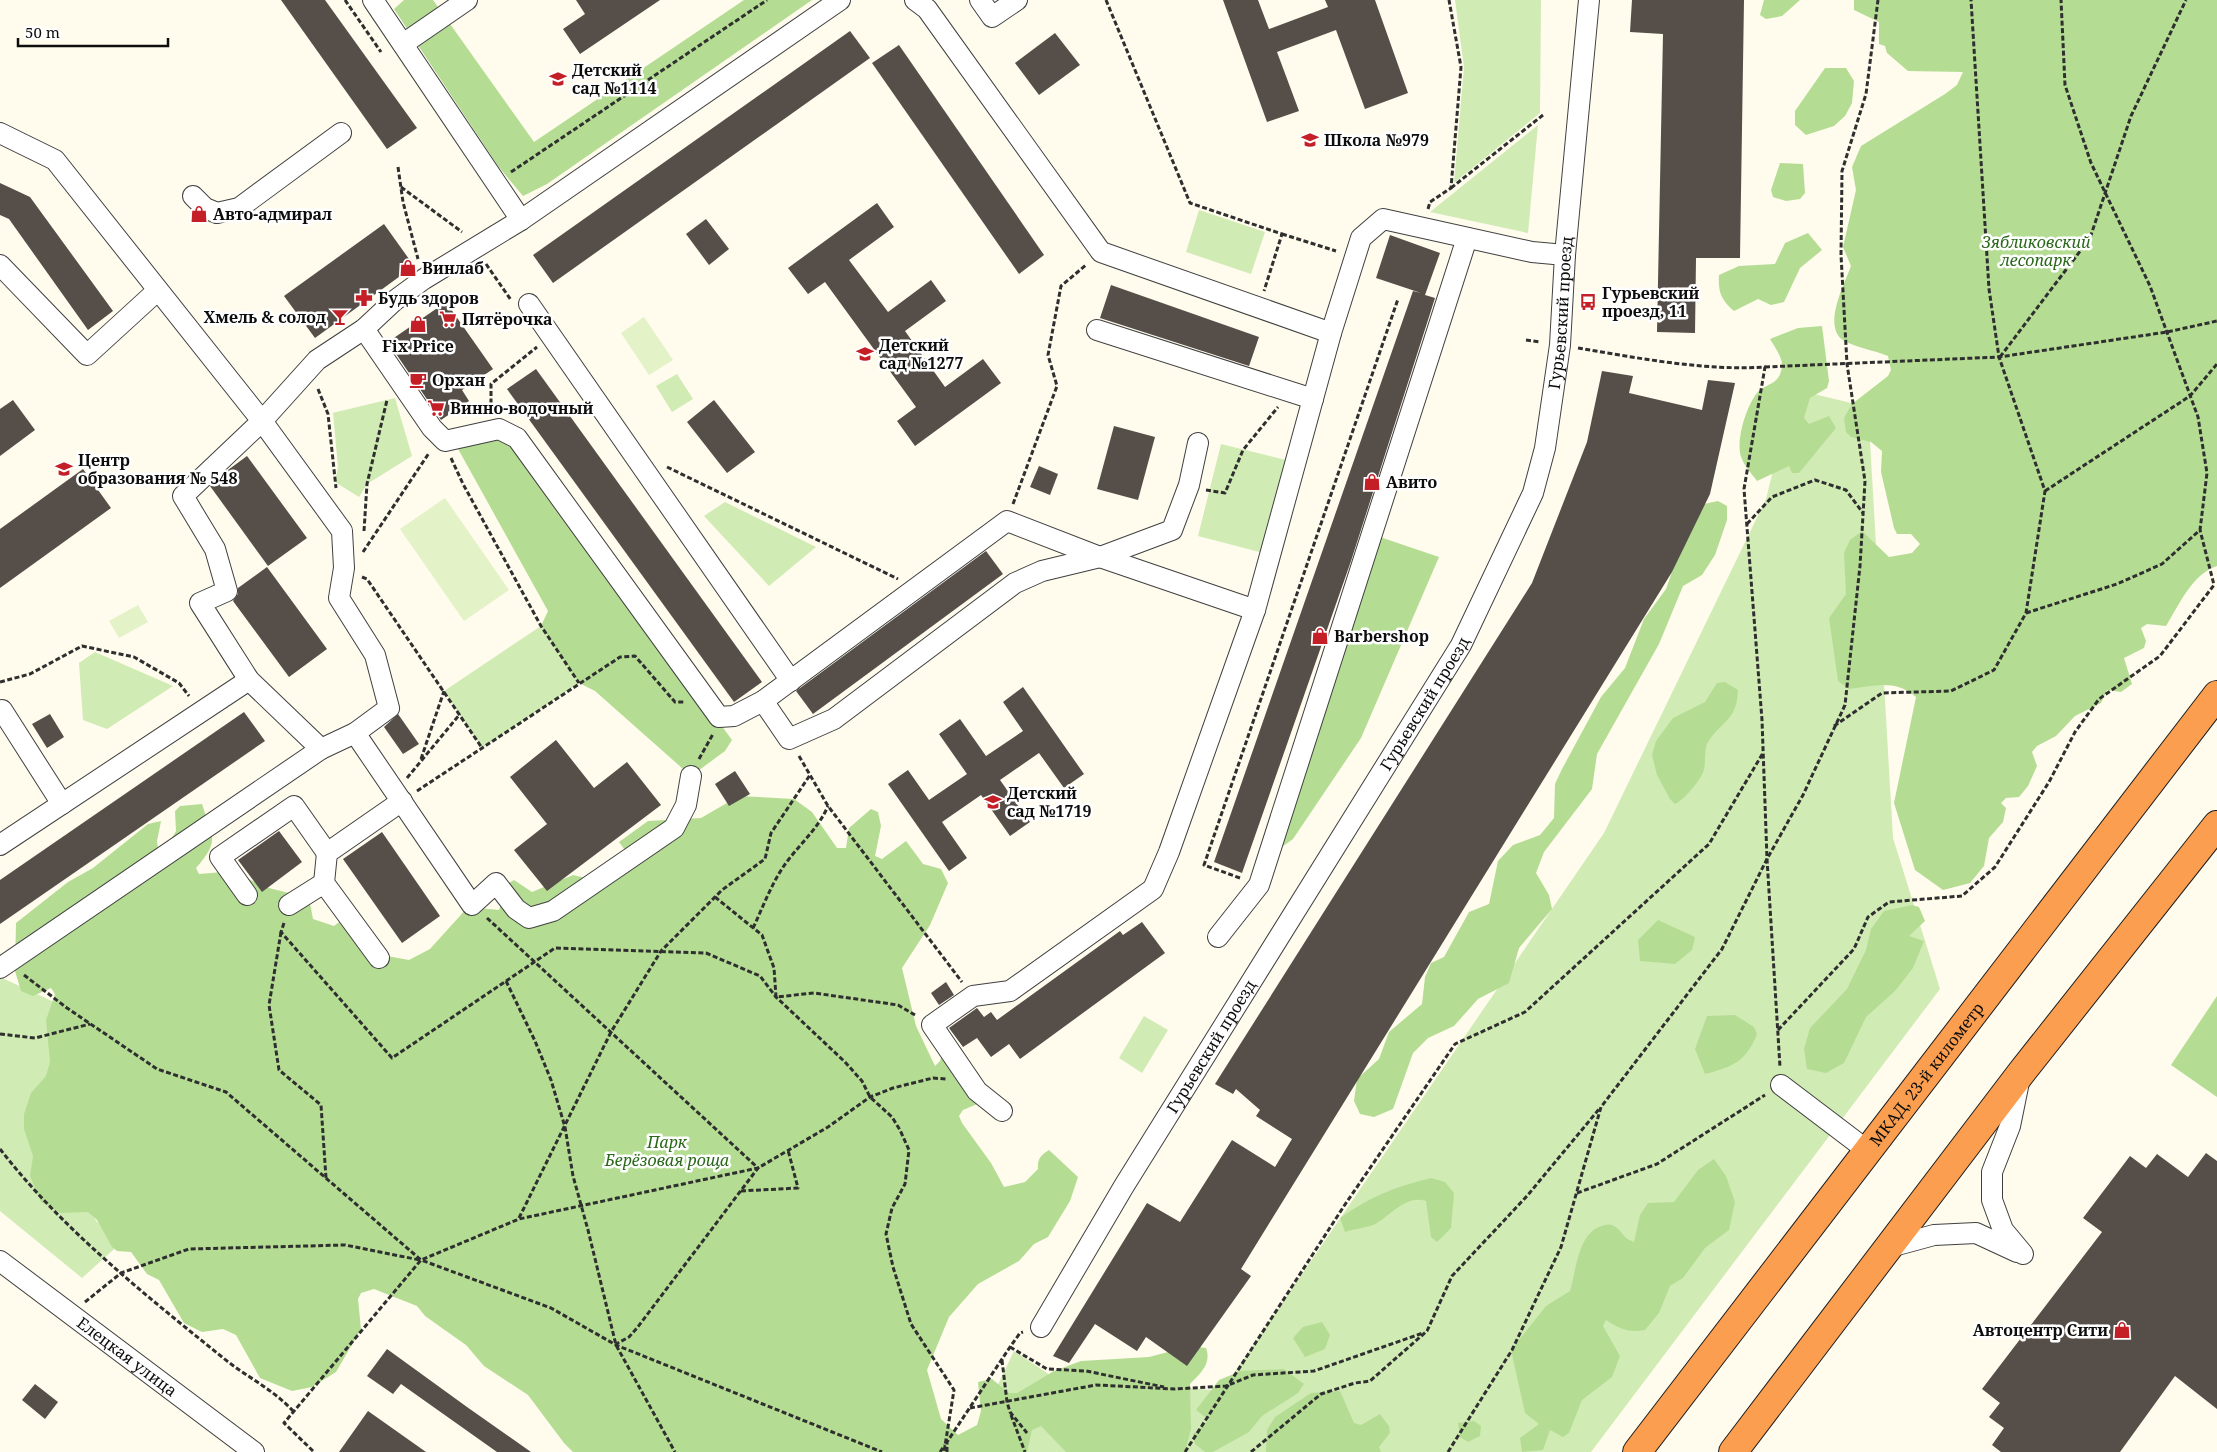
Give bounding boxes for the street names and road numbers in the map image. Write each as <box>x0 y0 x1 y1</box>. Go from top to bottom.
street label: Гурьевский проезд <box>1543 235 1578 391</box>
street label: Гурьевский проезд <box>1375 633 1474 775</box>
street label: Гурьевский проезд <box>1161 975 1261 1117</box>
street label: МКАД, 23-й километр <box>1864 998 1989 1151</box>
street label: Елецкая улица <box>72 1312 182 1402</box>

